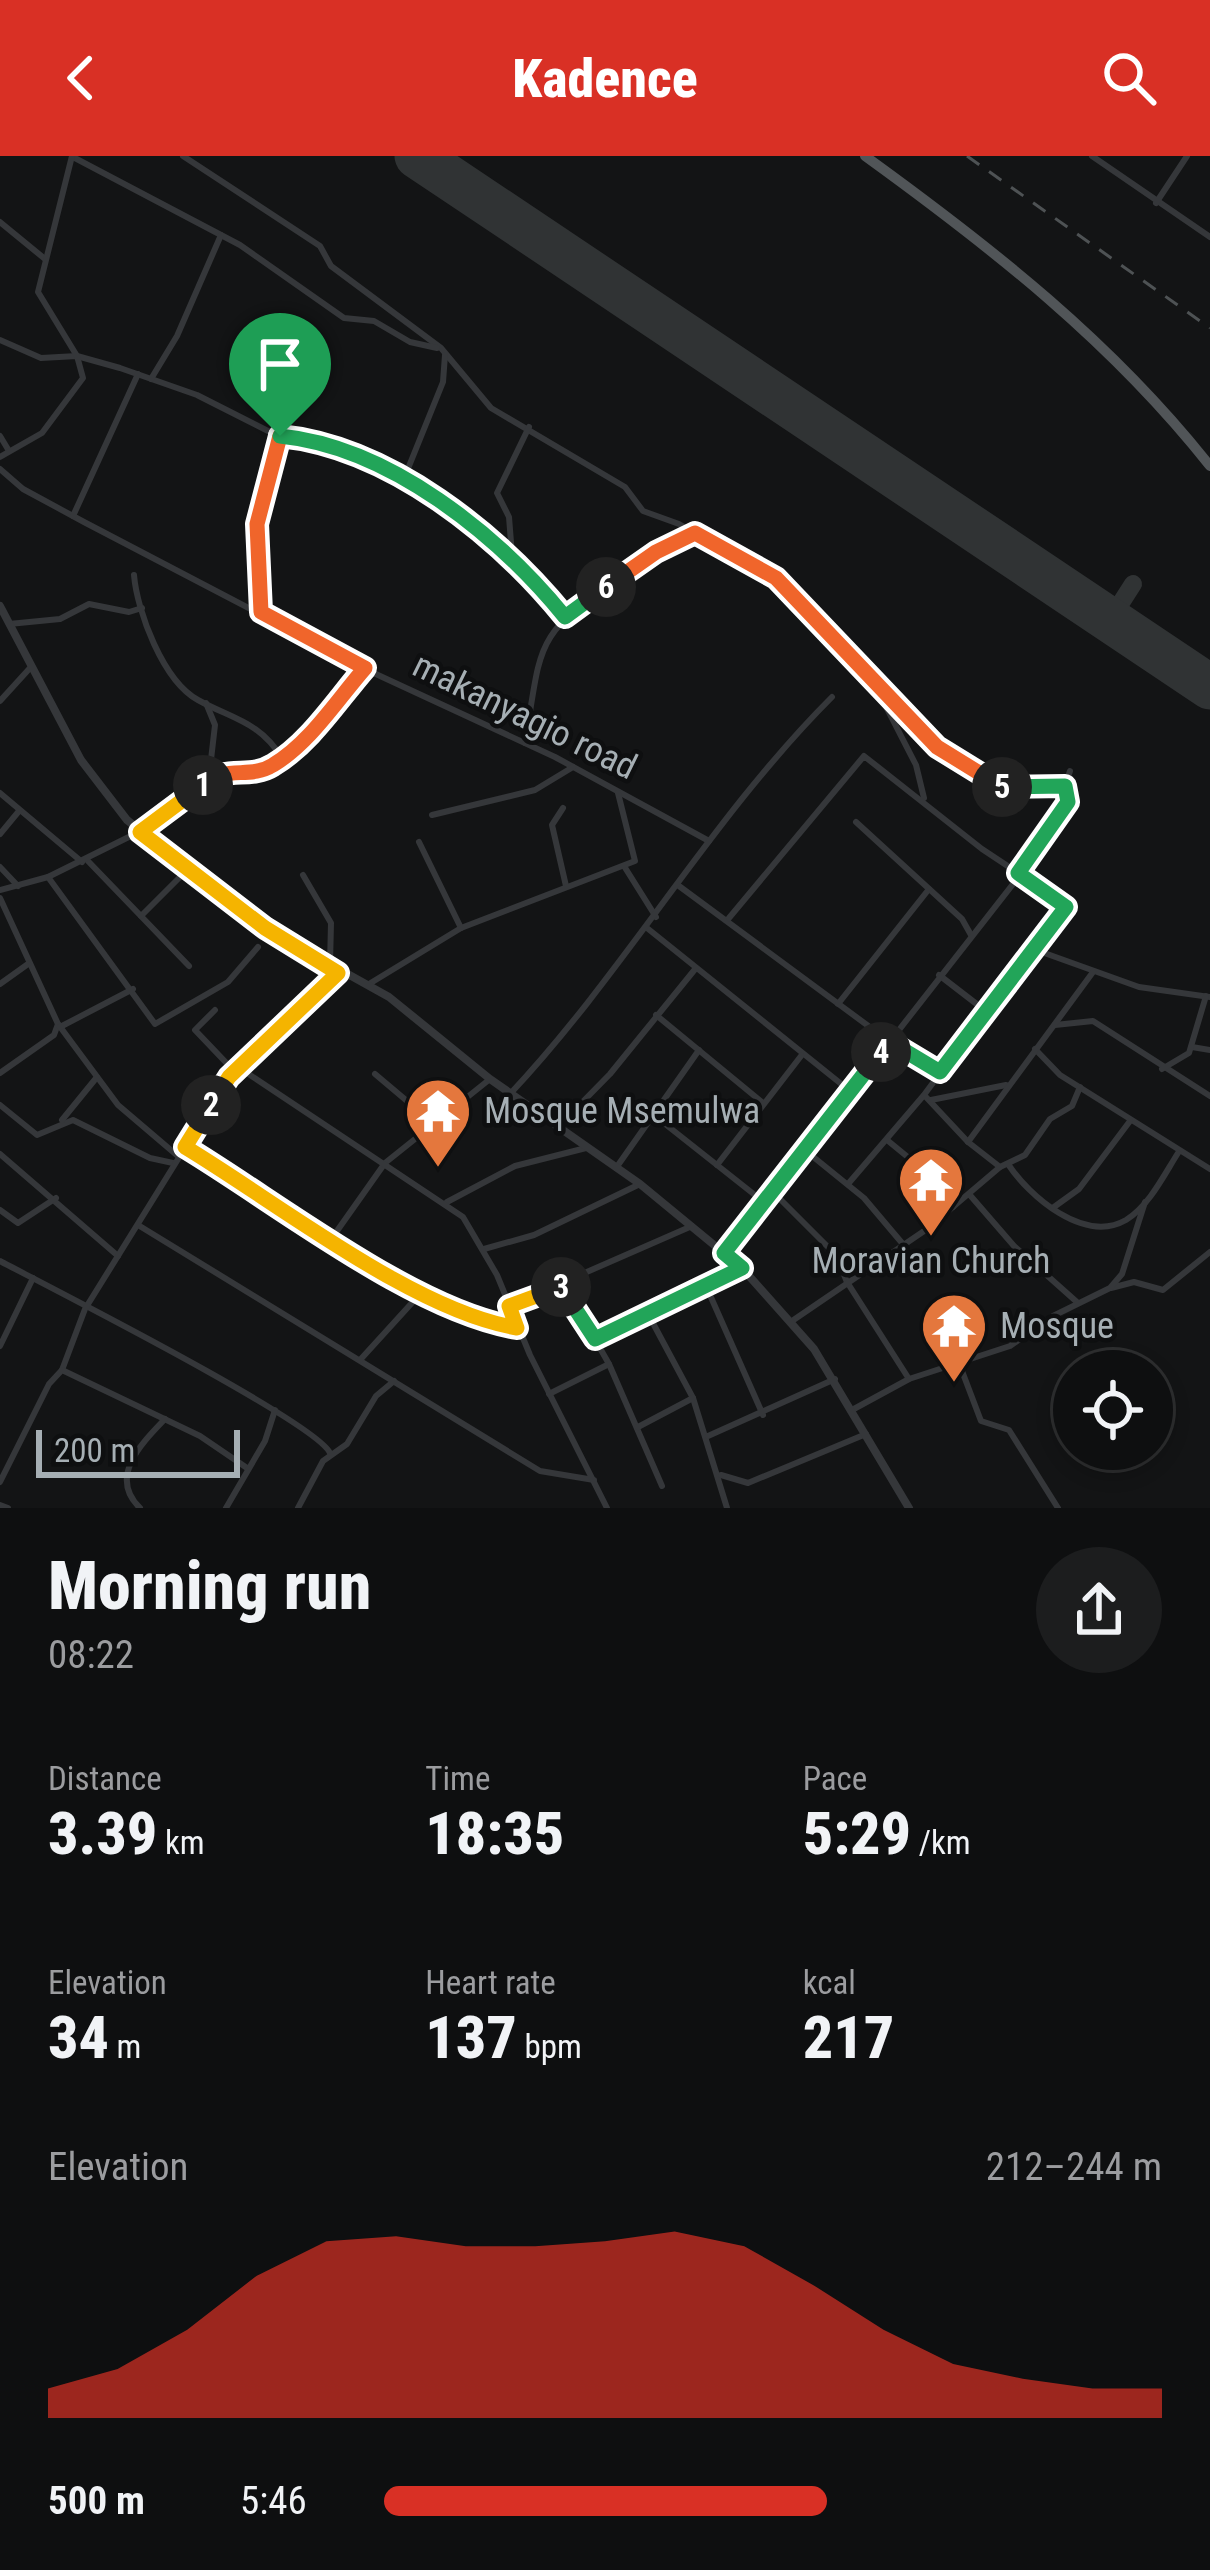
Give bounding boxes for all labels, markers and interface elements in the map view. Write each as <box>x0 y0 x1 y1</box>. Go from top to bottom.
icon: back <box>48 45 114 111</box>
icon: search <box>1096 45 1162 111</box>
text: Kadence <box>512 47 698 110</box>
pin <box>229 313 331 436</box>
icon: arrive <box>247 331 313 397</box>
pin: 6 <box>576 557 636 617</box>
text: 6 <box>598 567 614 606</box>
street label: makanyagio road <box>406 644 644 788</box>
pin: 1 <box>173 755 233 815</box>
pin: 5 <box>972 757 1032 817</box>
text: 1 <box>195 765 211 804</box>
text: 5 <box>994 767 1010 806</box>
pin: 4 <box>851 1022 911 1082</box>
text: 4 <box>873 1032 889 1071</box>
pin: 2 <box>181 1075 241 1135</box>
temple icon: Mosque Msemulwa <box>403 1076 473 1170</box>
text: 2 <box>203 1085 219 1124</box>
place label: Mosque Msemulwa <box>484 1090 760 1132</box>
temple icon: Moravian Church <box>896 1145 966 1239</box>
place label: Moravian Church <box>812 1240 1050 1282</box>
pin: 3 <box>531 1257 591 1317</box>
text: 3 <box>553 1267 569 1306</box>
temple icon: Mosque <box>919 1291 989 1385</box>
place label: Mosque <box>1000 1305 1114 1347</box>
map controls <box>1053 1350 1173 1470</box>
button: locate <box>1053 1350 1173 1470</box>
scale bar <box>36 1424 240 1477</box>
text: 200 m <box>54 1431 135 1470</box>
button: share <box>1036 1547 1162 1673</box>
text: Morning run <box>48 1548 371 1625</box>
text: 08:22 <box>48 1632 134 1678</box>
text: Distance <box>48 1759 162 1798</box>
text: Time <box>425 1759 490 1798</box>
text: Pace <box>803 1759 867 1798</box>
text: 3.39 <box>48 1798 157 1869</box>
text: 18:35 <box>425 1798 564 1869</box>
text: 5:29 <box>803 1798 911 1869</box>
text: km <box>157 1823 205 1862</box>
text: /km <box>911 1823 971 1862</box>
text: Elevation <box>48 1963 167 2002</box>
text: Heart rate <box>425 1963 556 2002</box>
text: kcal <box>803 1963 856 2002</box>
text: 34 <box>48 2002 109 2073</box>
text: 137 <box>425 2002 517 2073</box>
text: 217 <box>803 2002 894 2073</box>
text: m <box>109 2027 141 2066</box>
text: bpm <box>517 2027 582 2066</box>
text: Elevation <box>48 2144 188 2190</box>
text: 212–244 m <box>986 2144 1162 2190</box>
text: 500 m <box>48 2478 145 2524</box>
text: 5:46 <box>240 2478 307 2524</box>

